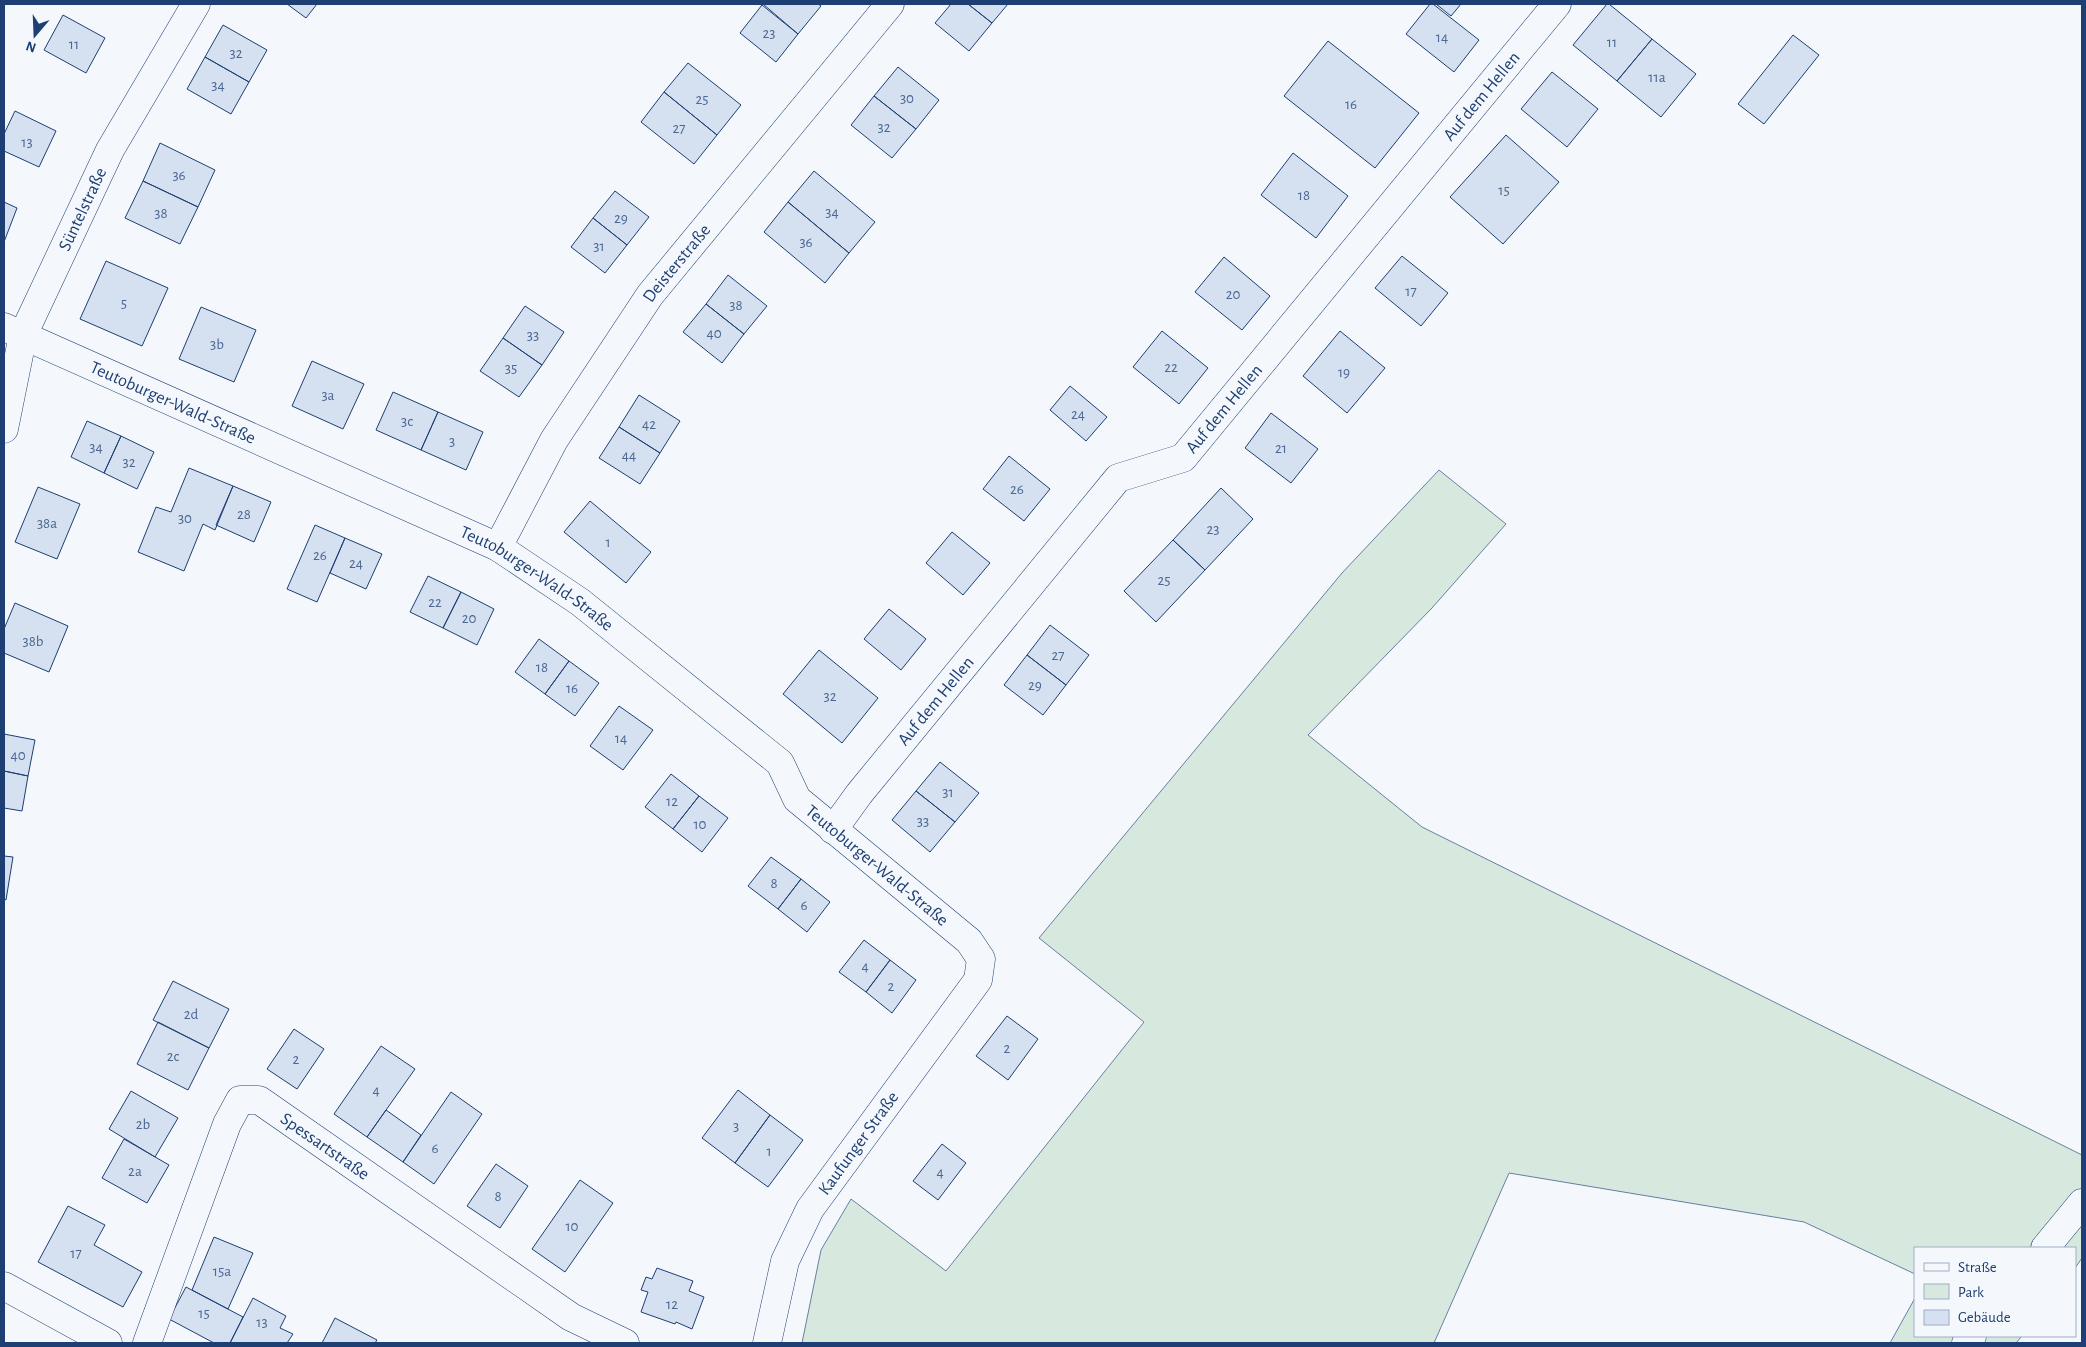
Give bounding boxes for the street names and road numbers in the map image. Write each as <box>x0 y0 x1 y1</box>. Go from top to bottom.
street label: Auf dem Hellen <box>1440 49 1524 145</box>
street label: Süntelstraße <box>56 165 110 254</box>
street label: Deisterstraße <box>640 221 714 306</box>
street label: Teutoburger-Wald-Straße <box>87 359 258 448</box>
street label: Auf dem Hellen <box>1183 361 1266 457</box>
street label: Teutoburger-Wald-Straße <box>457 523 616 635</box>
street label: Auf dem Hellen <box>895 653 978 749</box>
street label: Teutoburger-Wald-Straße <box>802 802 951 930</box>
street label: Kaufunger Straße <box>815 1089 902 1199</box>
street label: Spessartstraße <box>277 1110 372 1184</box>

